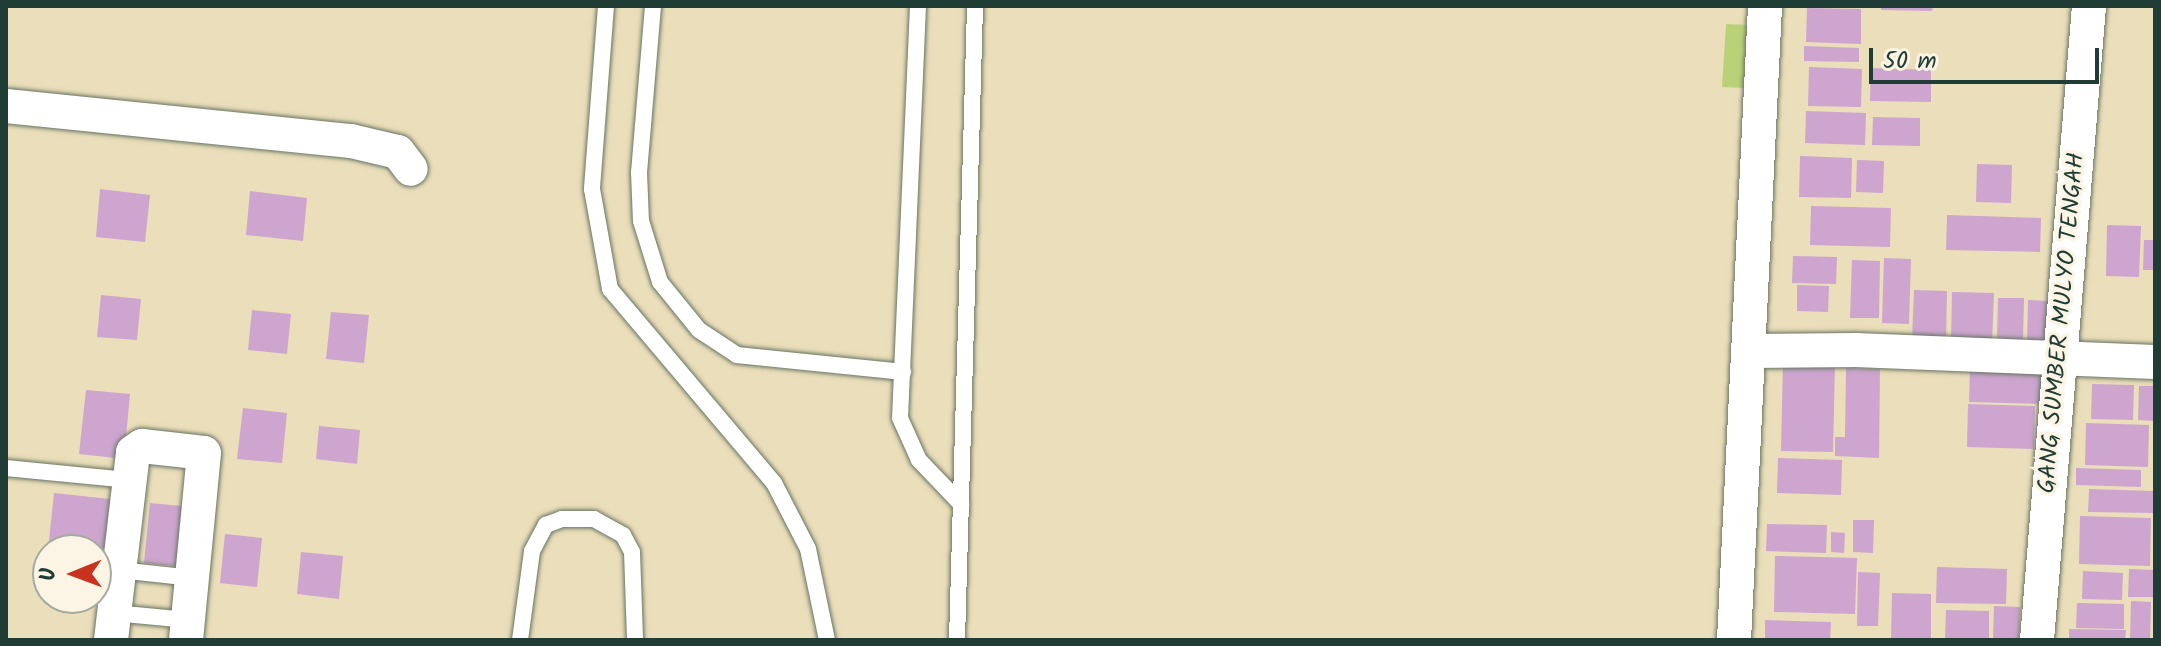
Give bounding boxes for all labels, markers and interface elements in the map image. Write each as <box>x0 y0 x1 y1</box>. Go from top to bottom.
scale bar <box>1873 32 2103 82</box>
text: 50 m <box>1883 42 1937 81</box>
street label: GANG SUMBER MULYO TENGAH <box>2033 152 2091 494</box>
north arrow <box>32 534 112 614</box>
text: U <box>32 568 67 581</box>

